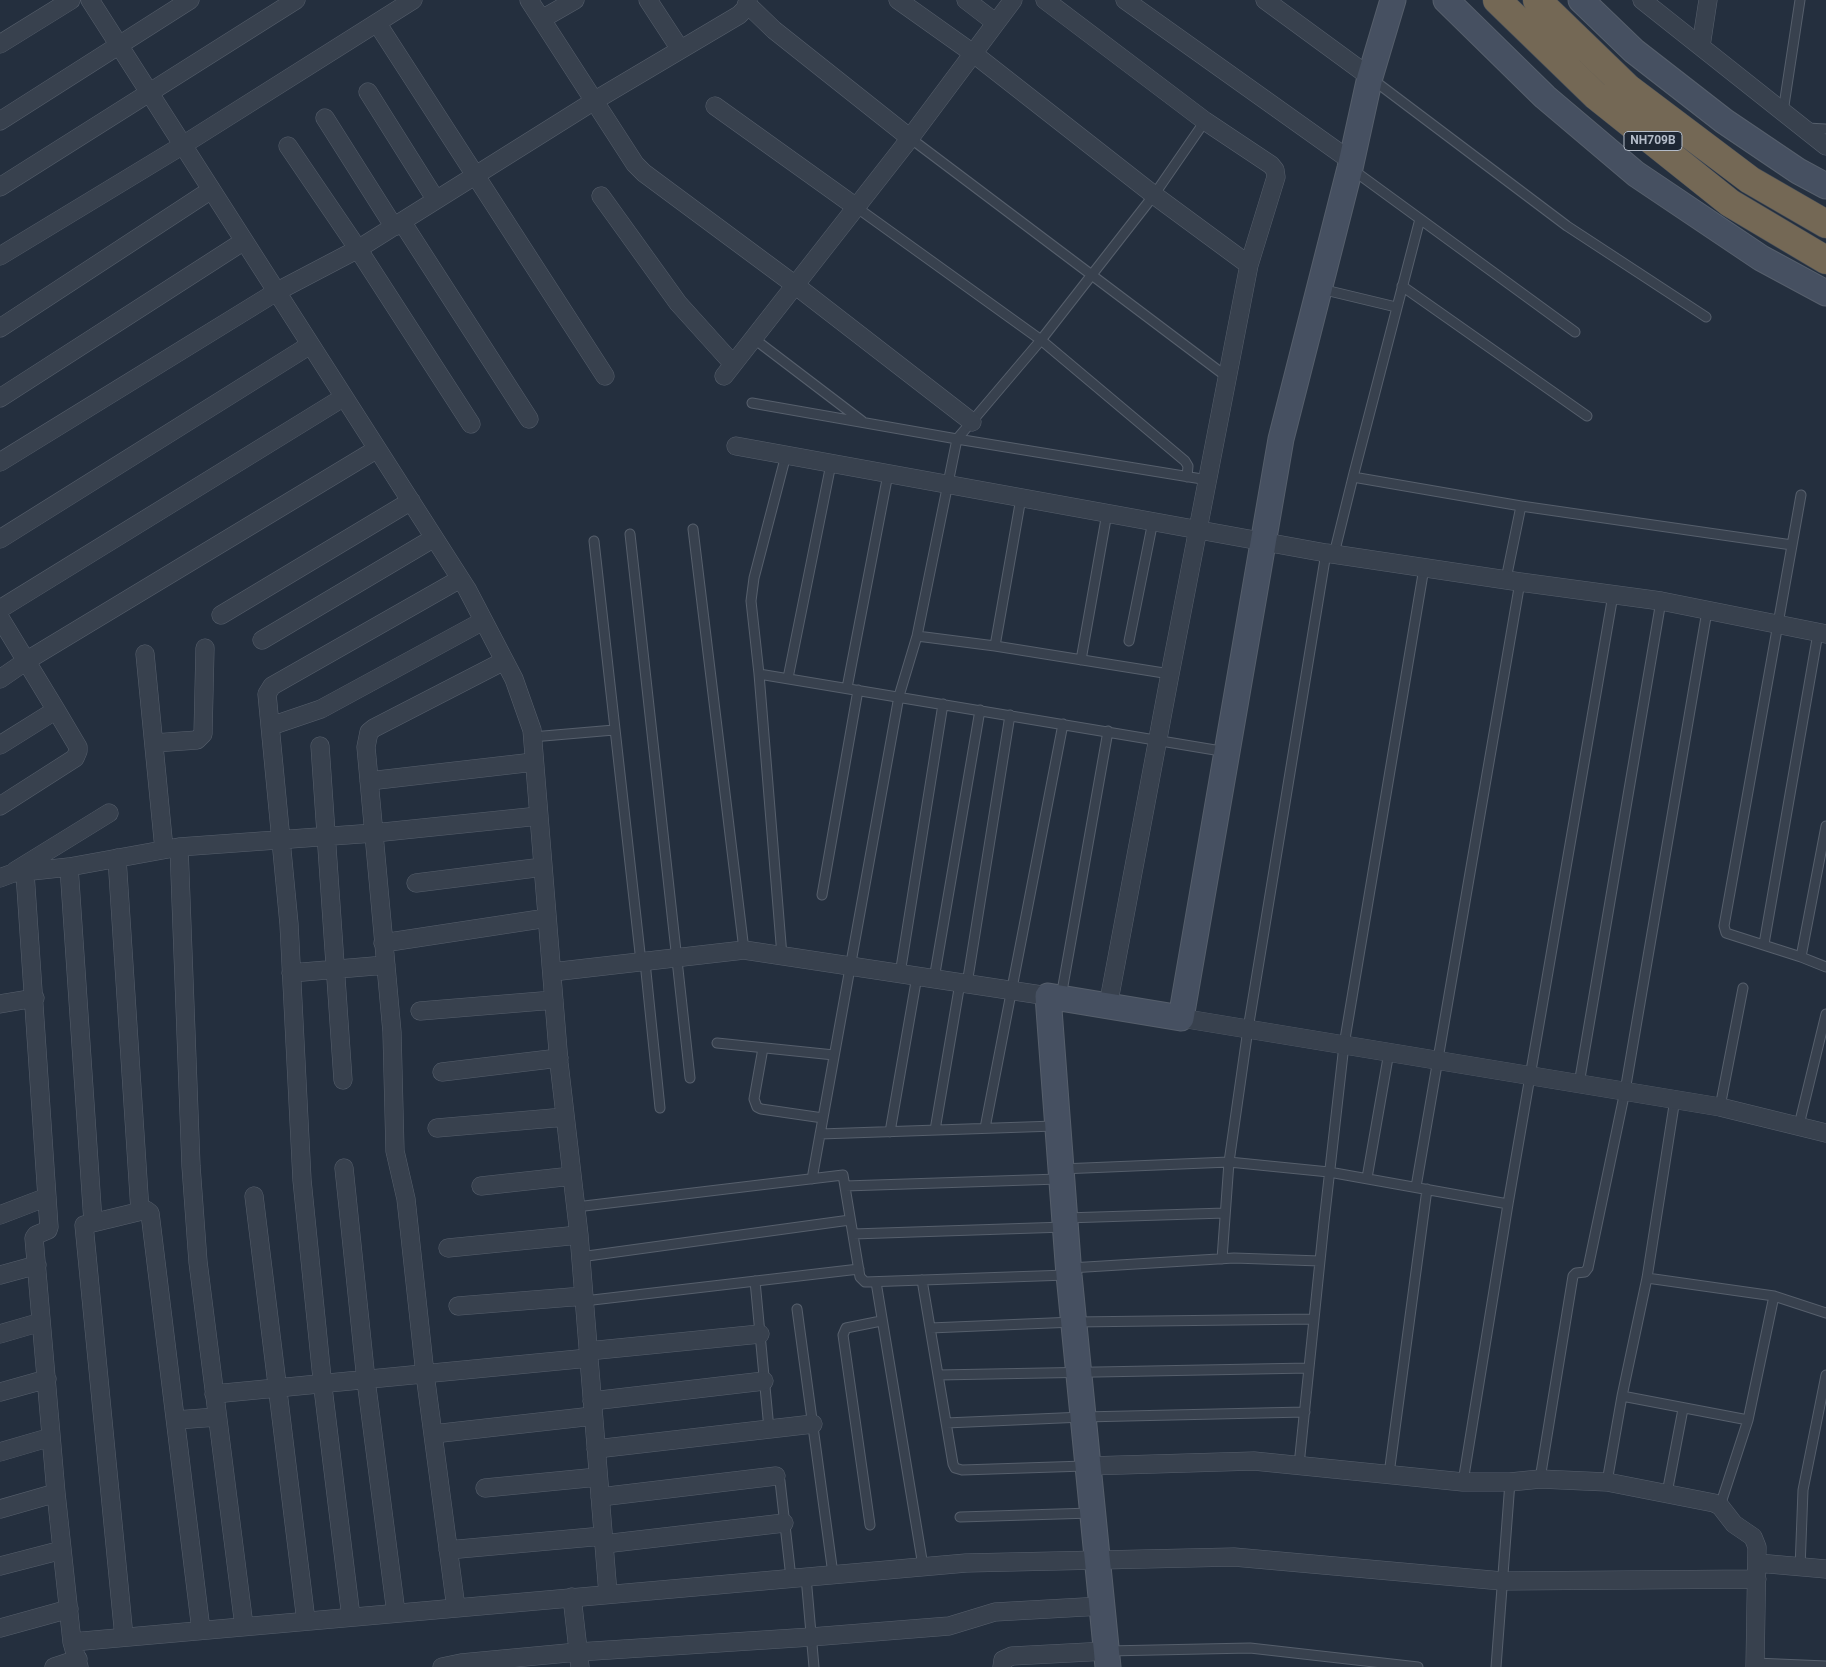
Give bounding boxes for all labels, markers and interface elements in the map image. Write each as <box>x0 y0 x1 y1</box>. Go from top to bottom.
road number: NH709B <box>1624 132 1682 150</box>

